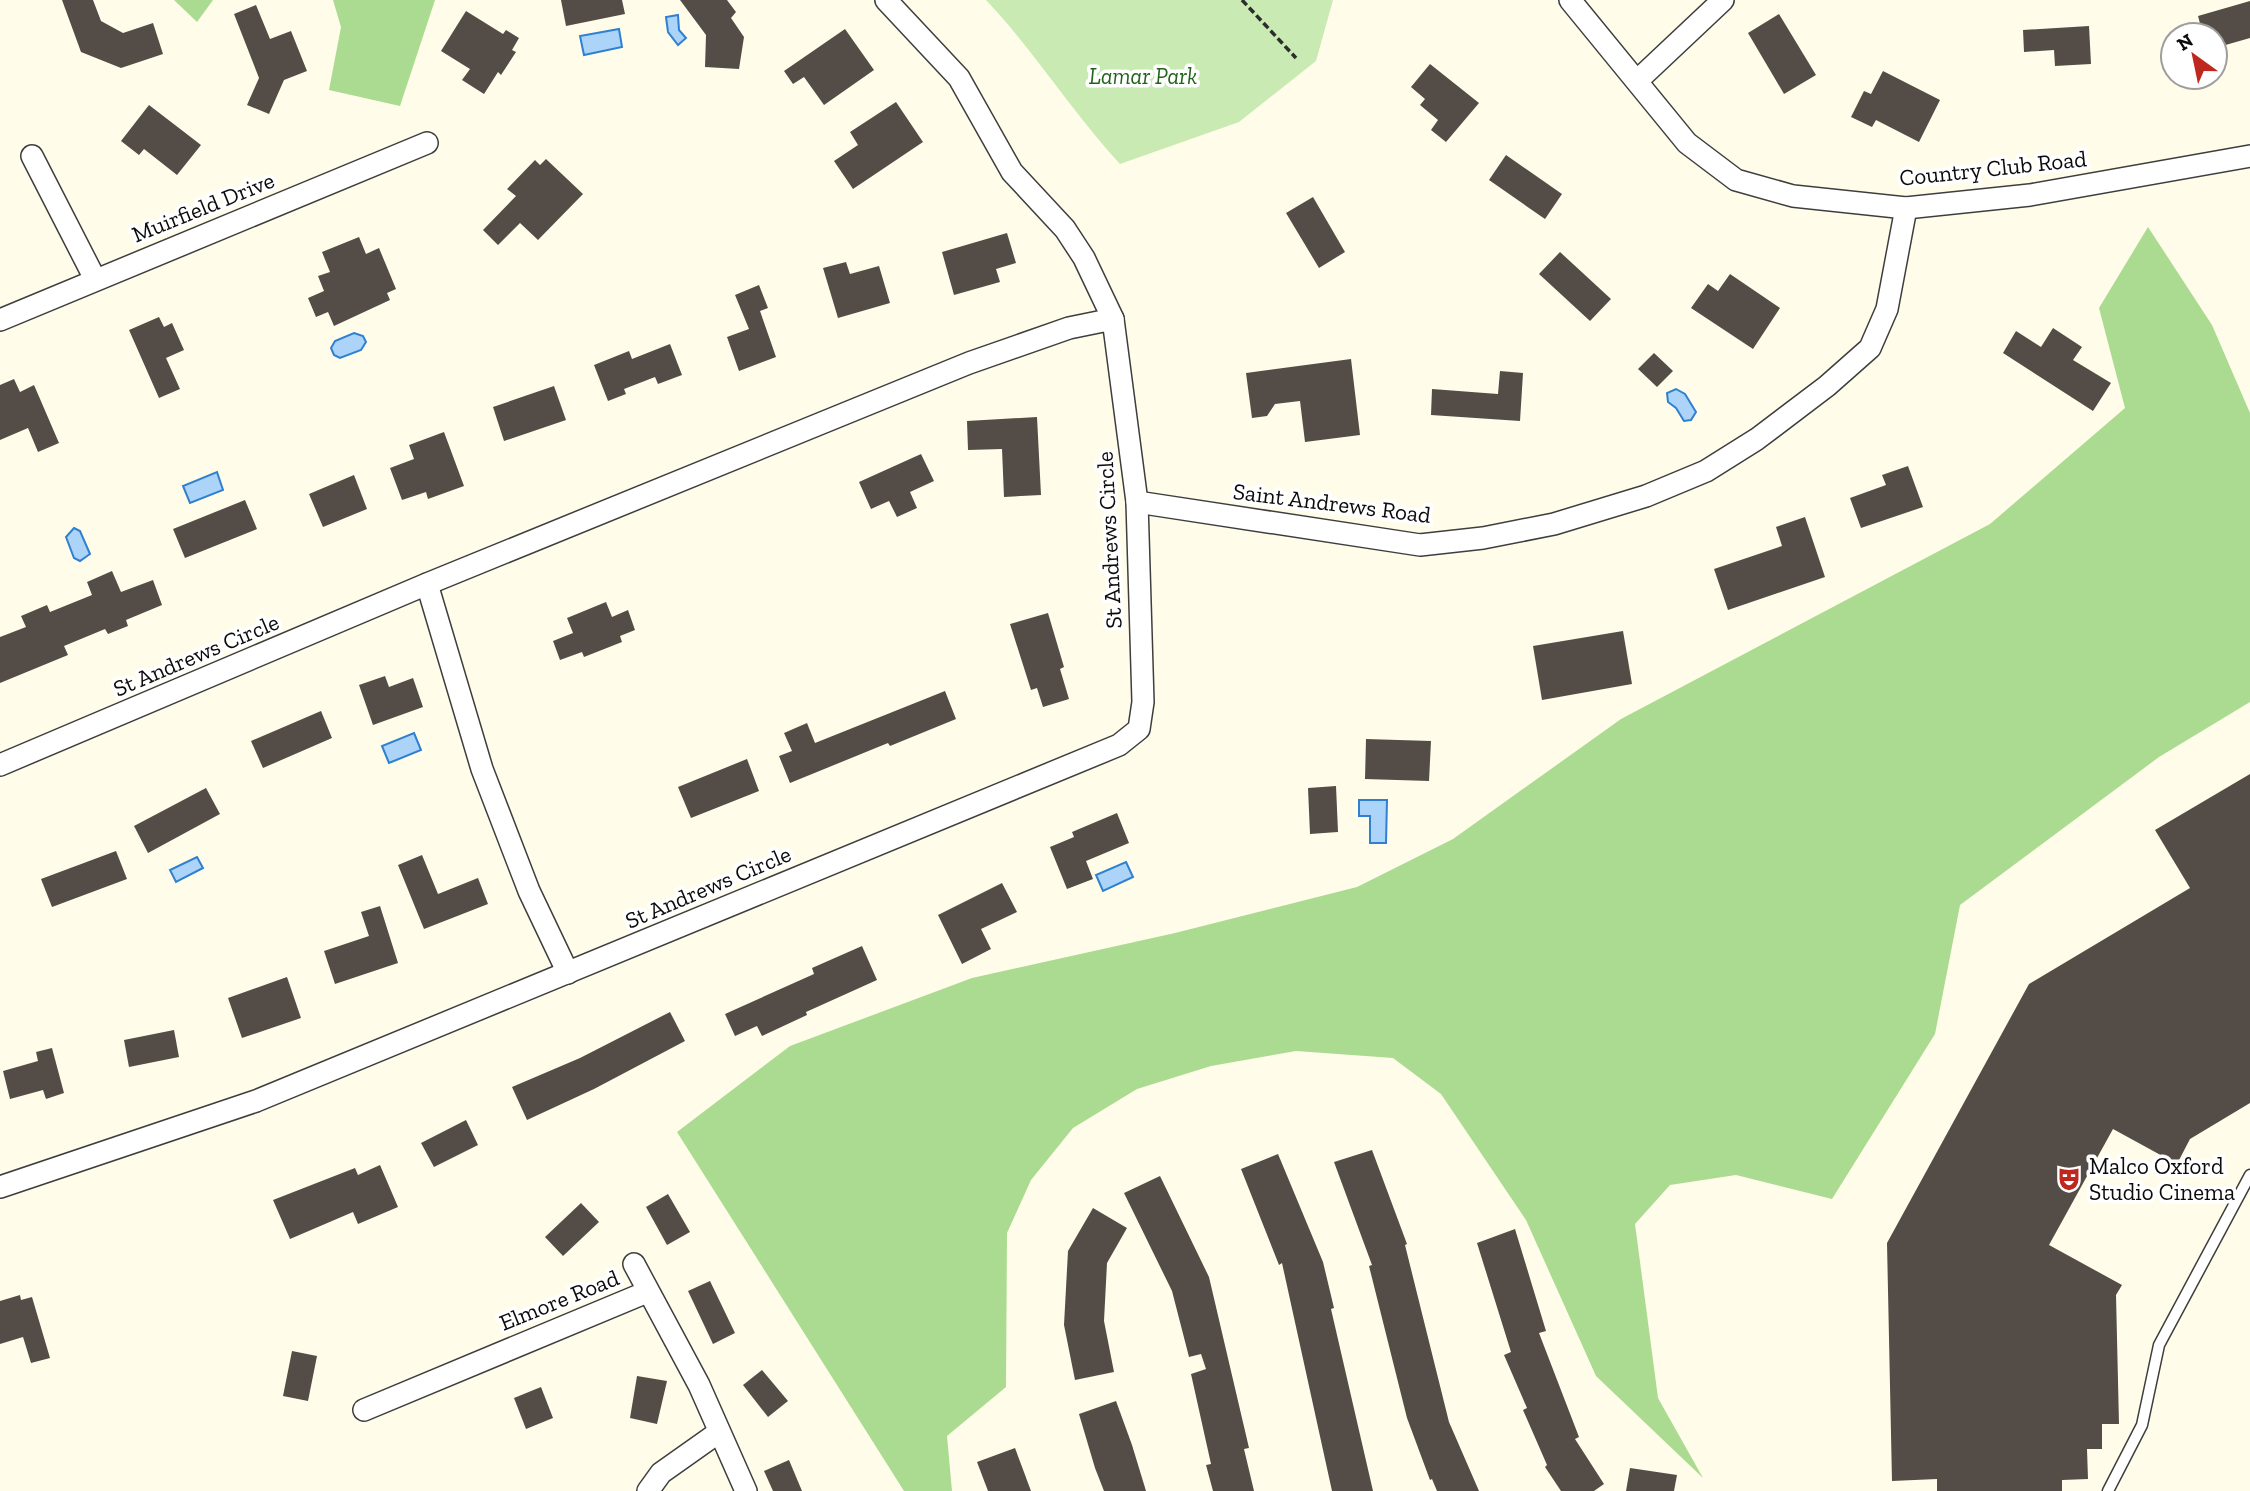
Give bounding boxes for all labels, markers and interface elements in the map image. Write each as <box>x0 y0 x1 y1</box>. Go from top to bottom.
north arrow <box>2159 21 2229 91</box>
text: N <box>2173 29 2197 56</box>
park label: Lamar Park <box>1089 62 1197 90</box>
street label: Country Club Road <box>1898 144 2088 192</box>
street label: Muirfield Drive <box>128 166 278 248</box>
street label: St Andrews Circle <box>1090 451 1128 629</box>
street label: Saint Andrews Road <box>1231 477 1433 529</box>
street label: St Andrews Circle <box>109 607 283 703</box>
street label: St Andrews Circle <box>621 839 795 935</box>
place label: Malco Oxford Studio Cinema <box>2089 1152 2235 1206</box>
theatre icon: Malco Oxford Studio Cinema <box>2055 1165 2083 1193</box>
street label: Elmore Road <box>495 1263 623 1337</box>

